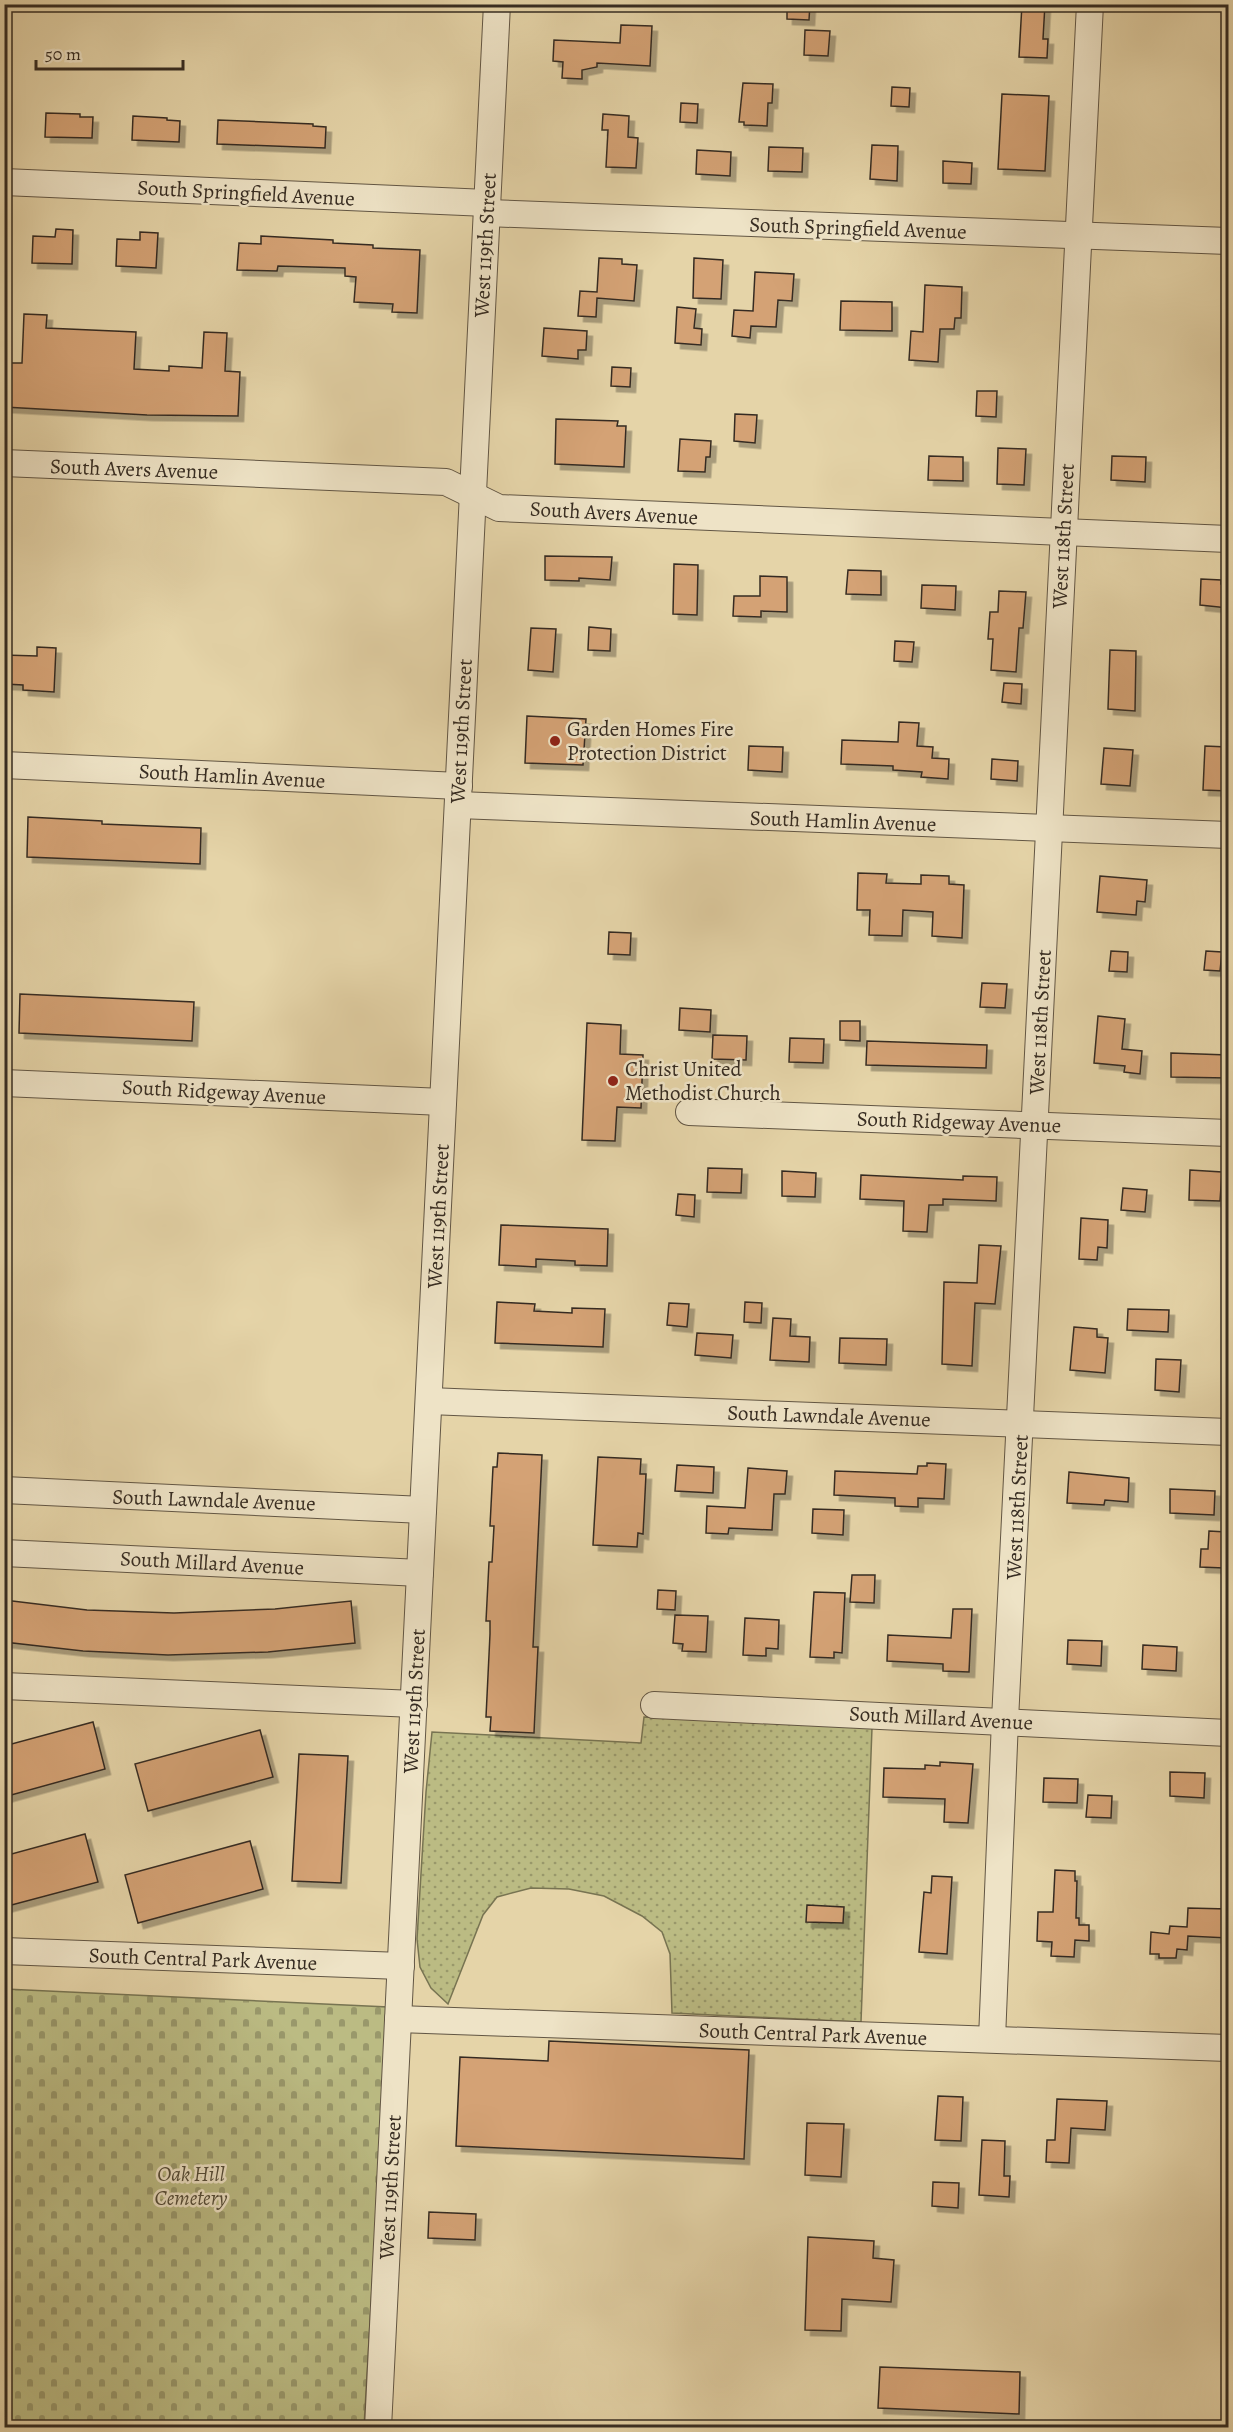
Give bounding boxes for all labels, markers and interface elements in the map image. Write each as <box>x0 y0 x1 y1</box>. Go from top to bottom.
scale bar <box>36 33 183 71</box>
text: 50 m <box>45 42 81 66</box>
street label: West 119th Street <box>467 172 503 319</box>
street label: South Springfield Avenue <box>137 173 355 213</box>
street label: South Springfield Avenue <box>749 210 967 246</box>
street label: South Avers Avenue <box>49 452 219 486</box>
street label: West 118th Street <box>1045 463 1081 610</box>
street label: South Avers Avenue <box>529 495 699 531</box>
street label: West 119th Street <box>443 658 479 805</box>
place label: Garden Homes Fire Protection District <box>567 715 734 767</box>
marker: Garden Homes Fire Protection District <box>548 734 562 748</box>
street label: South Hamlin Avenue <box>138 757 326 795</box>
street label: South Hamlin Avenue <box>749 804 937 838</box>
street label: West 118th Street <box>1022 949 1058 1096</box>
place label: Christ United Methodist Church <box>625 1055 781 1107</box>
street label: South Ridgeway Avenue <box>121 1073 327 1111</box>
marker: Christ United Methodist Church <box>606 1074 620 1088</box>
street label: South Ridgeway Avenue <box>856 1104 1062 1140</box>
street label: West 119th Street <box>420 1143 456 1290</box>
street label: South Lawndale Avenue <box>727 1398 931 1434</box>
street label: West 118th Street <box>999 1434 1035 1581</box>
street label: South Lawndale Avenue <box>112 1482 316 1518</box>
street label: South Millard Avenue <box>119 1544 305 1582</box>
street label: West 119th Street <box>396 1628 432 1775</box>
street label: South Millard Avenue <box>848 1699 1034 1737</box>
street label: South Central Park Avenue <box>88 1941 318 1977</box>
street label: South Central Park Avenue <box>698 2016 928 2052</box>
street label: West 119th Street <box>372 2114 408 2261</box>
park label: Oak Hill Cemetery <box>155 2160 227 2212</box>

